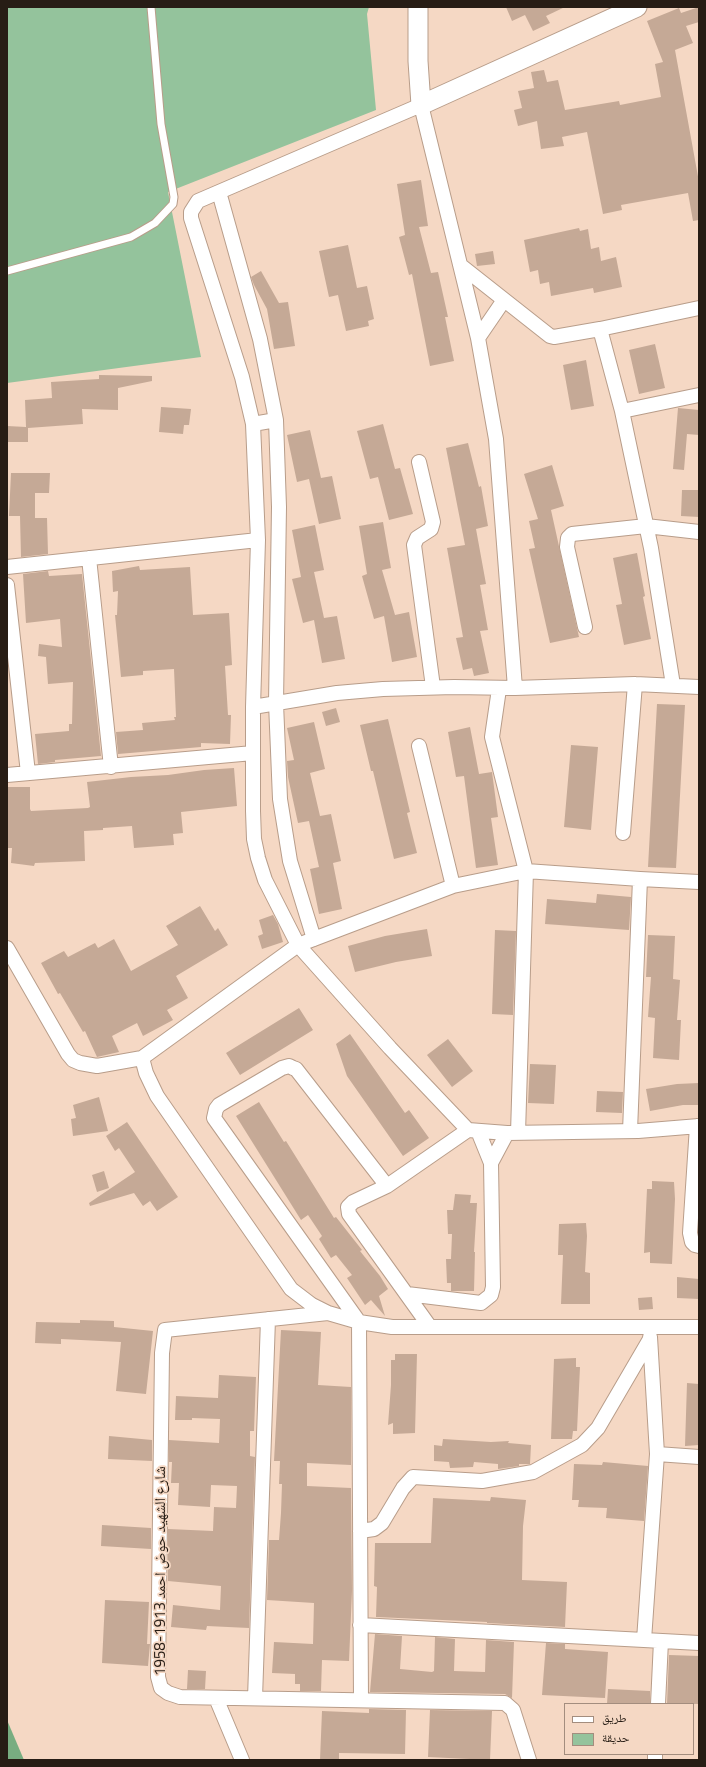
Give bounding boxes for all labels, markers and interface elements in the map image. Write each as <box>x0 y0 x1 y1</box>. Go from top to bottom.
street label: شارع الشهيد حوض احمد 1913-1958 <box>152 1466 170 1676</box>
legend <box>564 1703 694 1755</box>
text: طريق <box>602 1708 627 1727</box>
text: حديقة <box>602 1728 630 1747</box>

